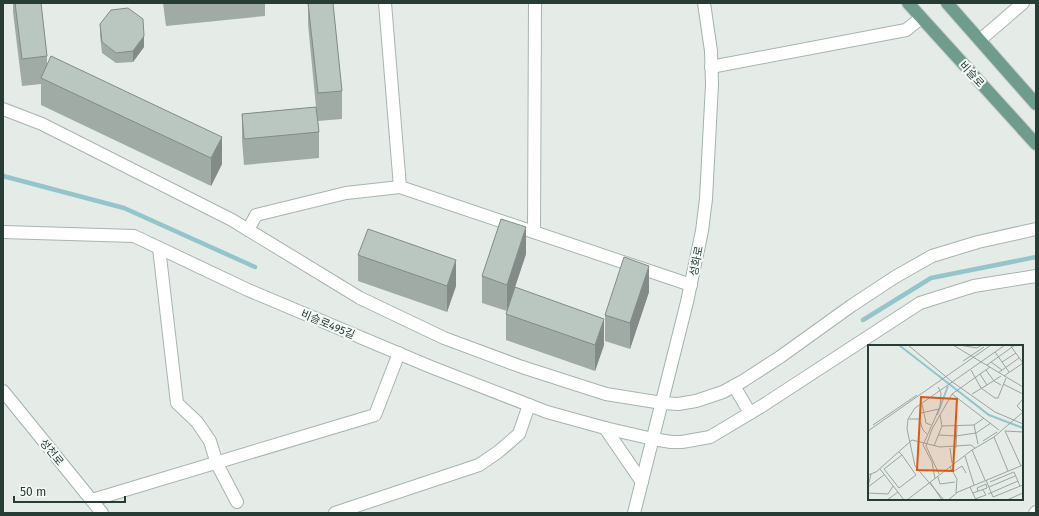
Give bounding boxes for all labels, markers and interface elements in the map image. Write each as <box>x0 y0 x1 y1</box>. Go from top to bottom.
street label: 비슬로 <box>957 59 987 90</box>
street label: 성화로 <box>687 245 706 277</box>
street label: 비슬로495길 <box>299 307 357 342</box>
inset map <box>868 345 1023 500</box>
street label: 성천로 <box>37 436 66 468</box>
scale bar <box>14 478 125 504</box>
text: 50 m <box>20 485 46 499</box>

